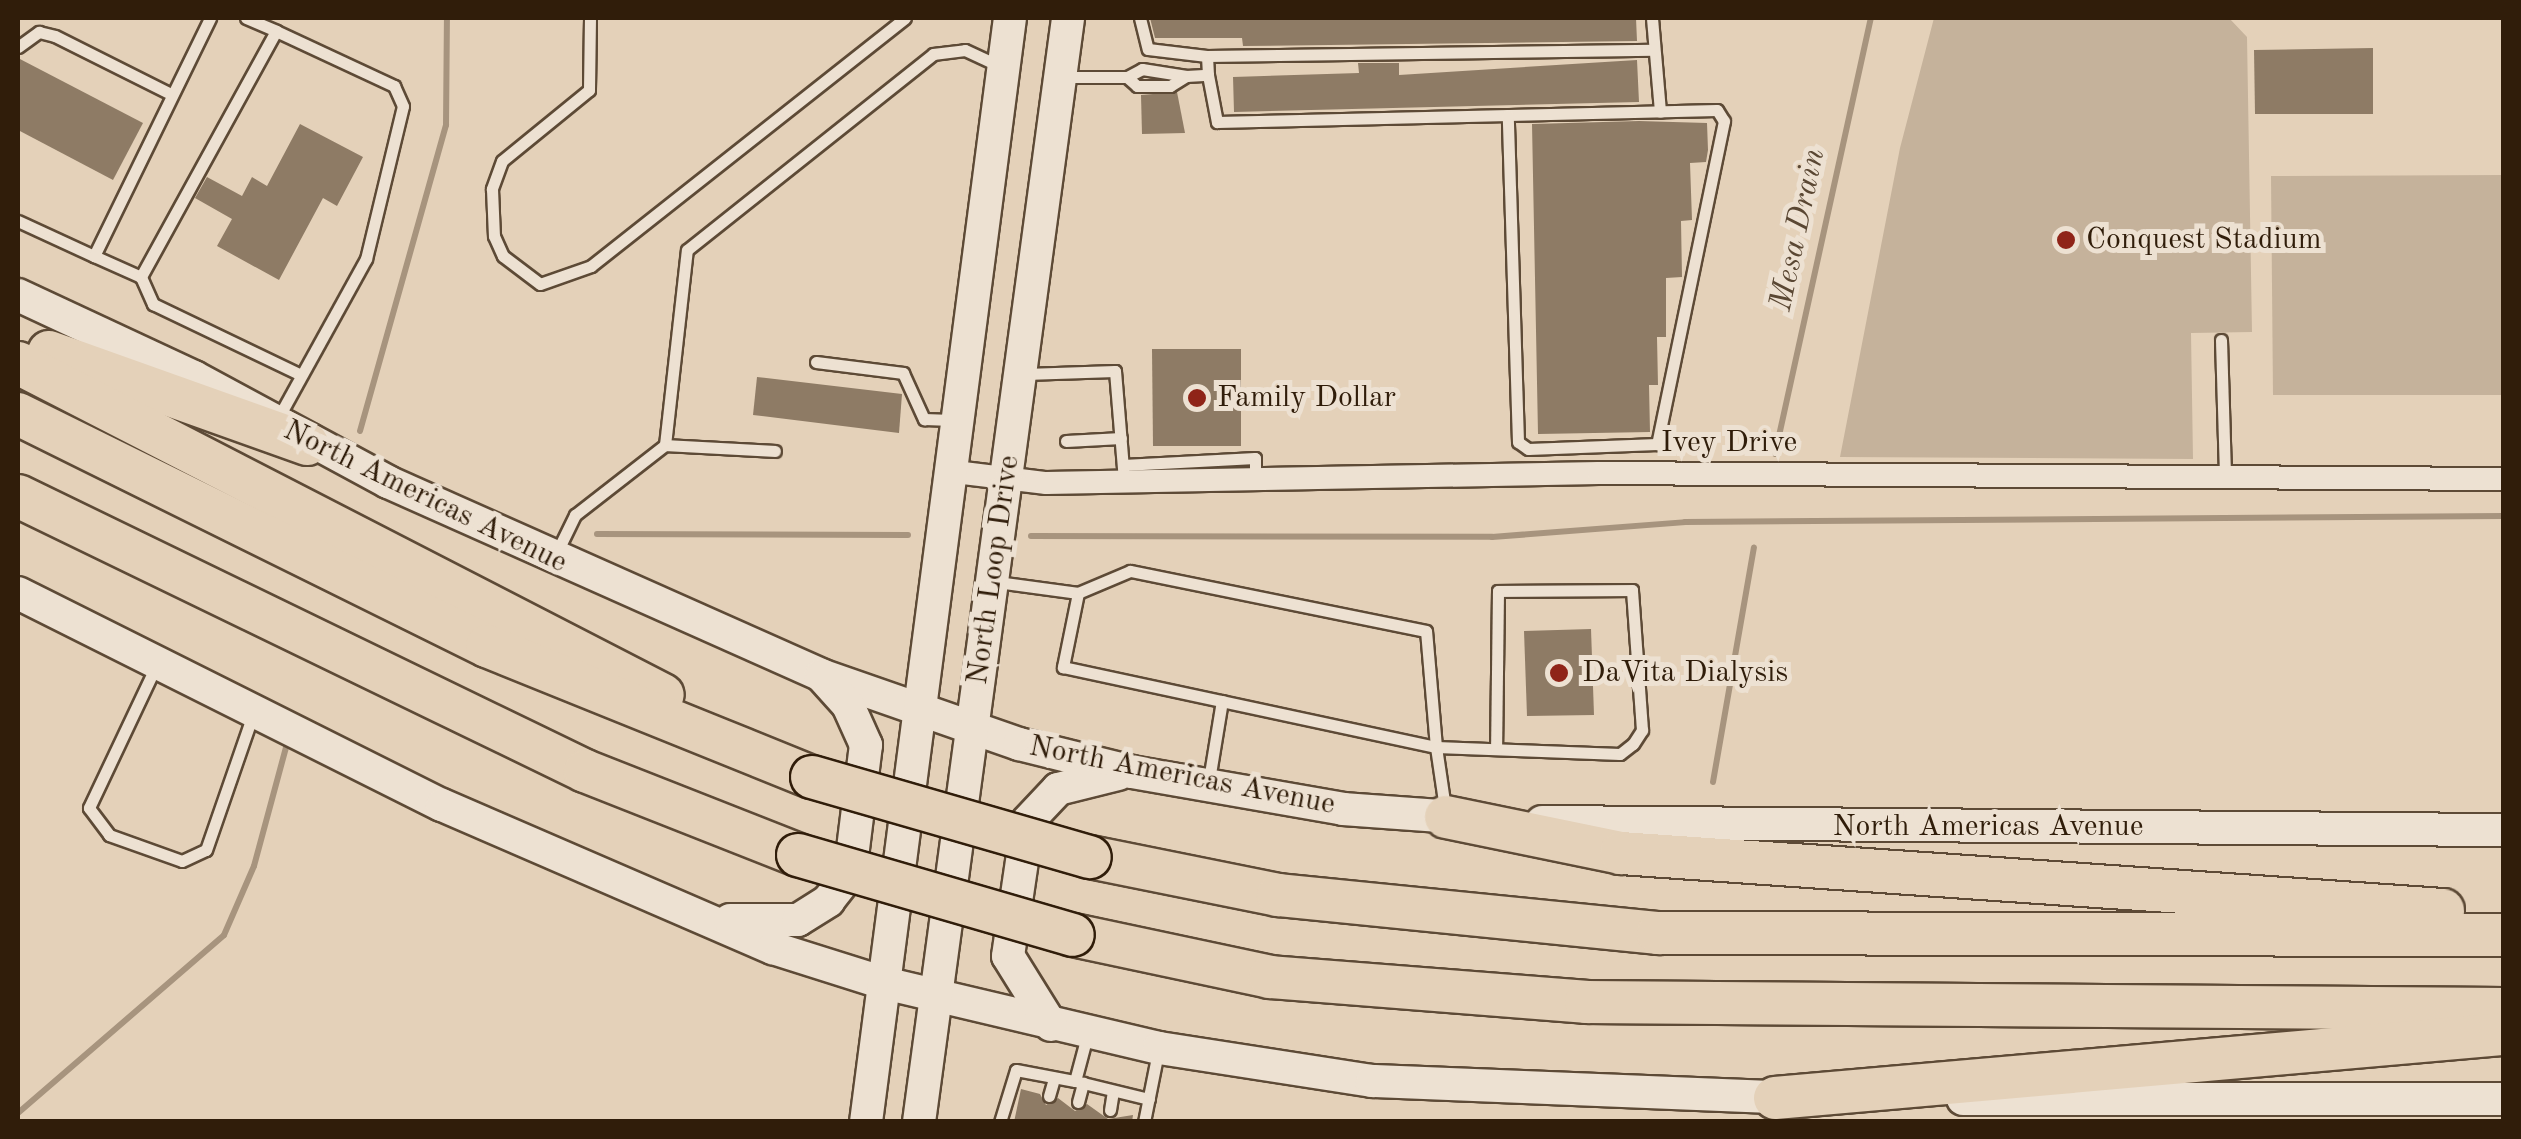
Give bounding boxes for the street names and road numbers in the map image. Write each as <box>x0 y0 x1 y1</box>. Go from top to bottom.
street label: North Americas Avenue <box>277 413 573 581</box>
street label: Ivey Drive <box>1661 425 1797 461</box>
street label: North Loop Drive <box>960 453 1028 687</box>
street label: North Americas Avenue <box>1026 729 1338 823</box>
street label: North Americas Avenue <box>1832 809 2144 845</box>

